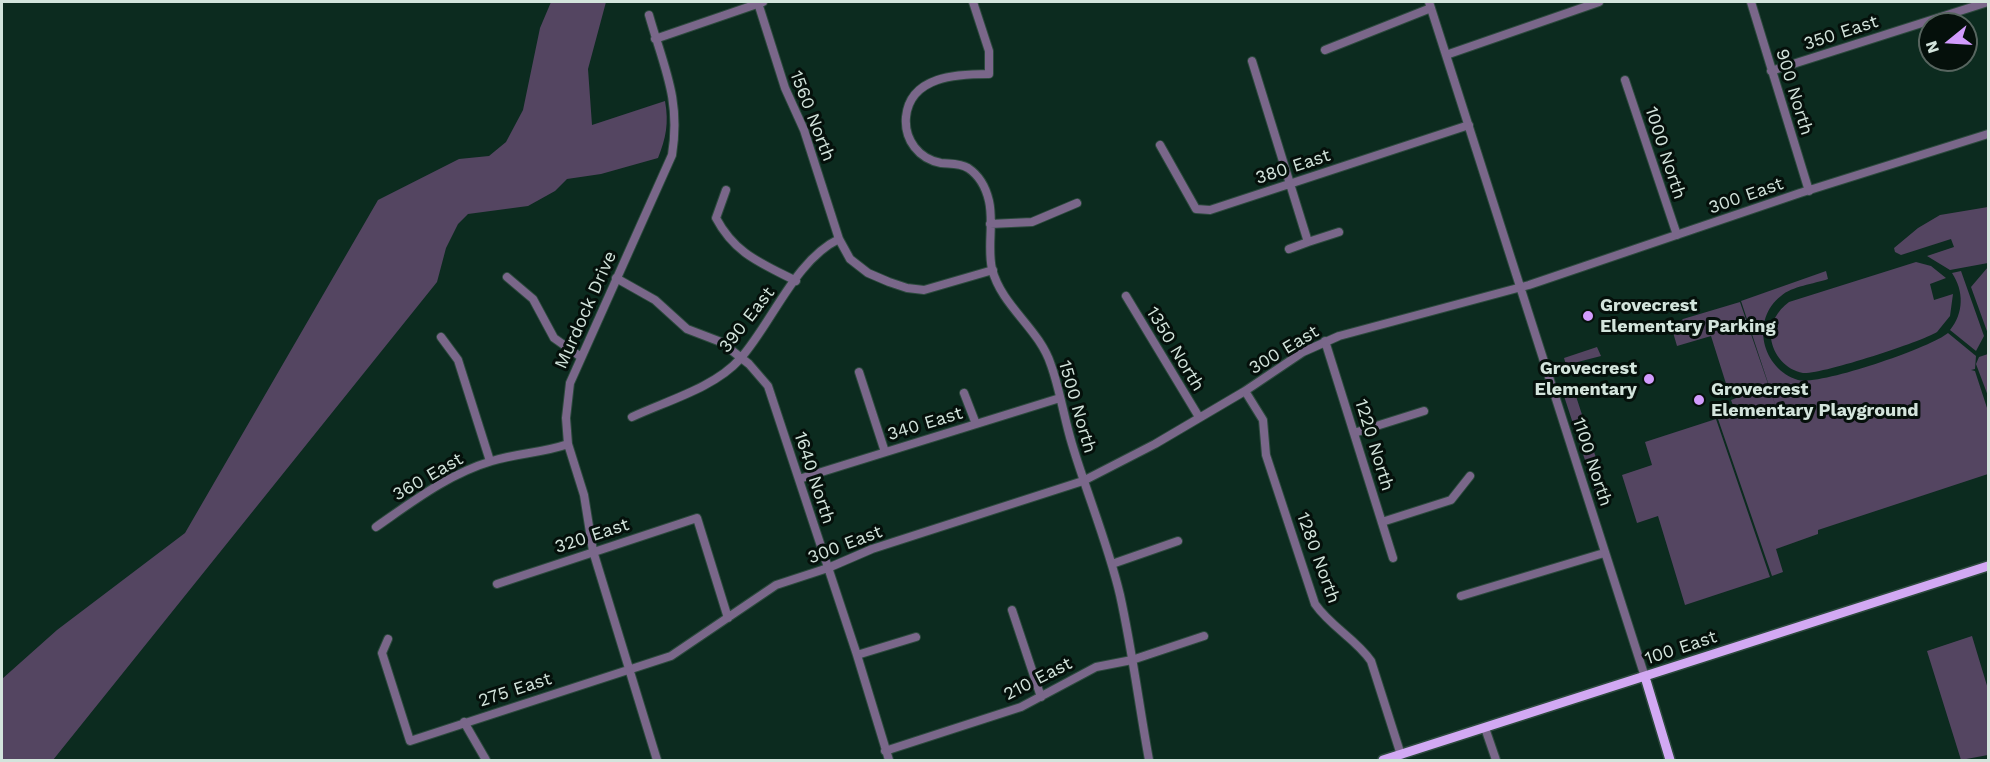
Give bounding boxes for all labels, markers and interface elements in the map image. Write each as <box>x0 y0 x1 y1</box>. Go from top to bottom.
street label: 350 East <box>1801 11 1881 55</box>
north arrow <box>1918 12 1978 72</box>
text: N <box>1921 39 1943 56</box>
street label: 900 North <box>1771 46 1817 138</box>
street label: 1560 North <box>785 68 839 164</box>
street label: 1000 North <box>1640 104 1690 202</box>
street label: 380 East <box>1253 145 1333 189</box>
street label: 300 East <box>1706 173 1786 219</box>
street label: Murdock Drive <box>550 248 622 372</box>
street label: 390 East <box>715 283 779 357</box>
place label: Grovecrest Elementary Parking <box>1600 295 1775 338</box>
street label: 1350 North <box>1141 303 1209 395</box>
marker: Grovecrest Elementary Parking <box>1581 309 1595 323</box>
street label: 300 East <box>1245 321 1323 379</box>
street label: 1500 North <box>1053 358 1101 456</box>
place label: Grovecrest Elementary <box>1535 358 1637 400</box>
marker: Grovecrest Elementary <box>1642 372 1656 386</box>
place label: Grovecrest Elementary Playground <box>1711 379 1919 422</box>
marker: Grovecrest Elementary Playground <box>1692 393 1706 407</box>
street label: 1220 North <box>1350 397 1398 493</box>
street label: 340 East <box>885 402 965 446</box>
street label: 1100 North <box>1568 415 1616 509</box>
street label: 1640 North <box>789 429 839 527</box>
street label: 360 East <box>389 448 467 506</box>
street label: 1280 North <box>1292 510 1344 606</box>
street label: 320 East <box>552 514 632 558</box>
street label: 300 East <box>805 521 885 569</box>
street label: 100 East <box>1642 626 1720 670</box>
street label: 210 East <box>1000 653 1076 705</box>
street label: 275 East <box>476 668 554 712</box>

